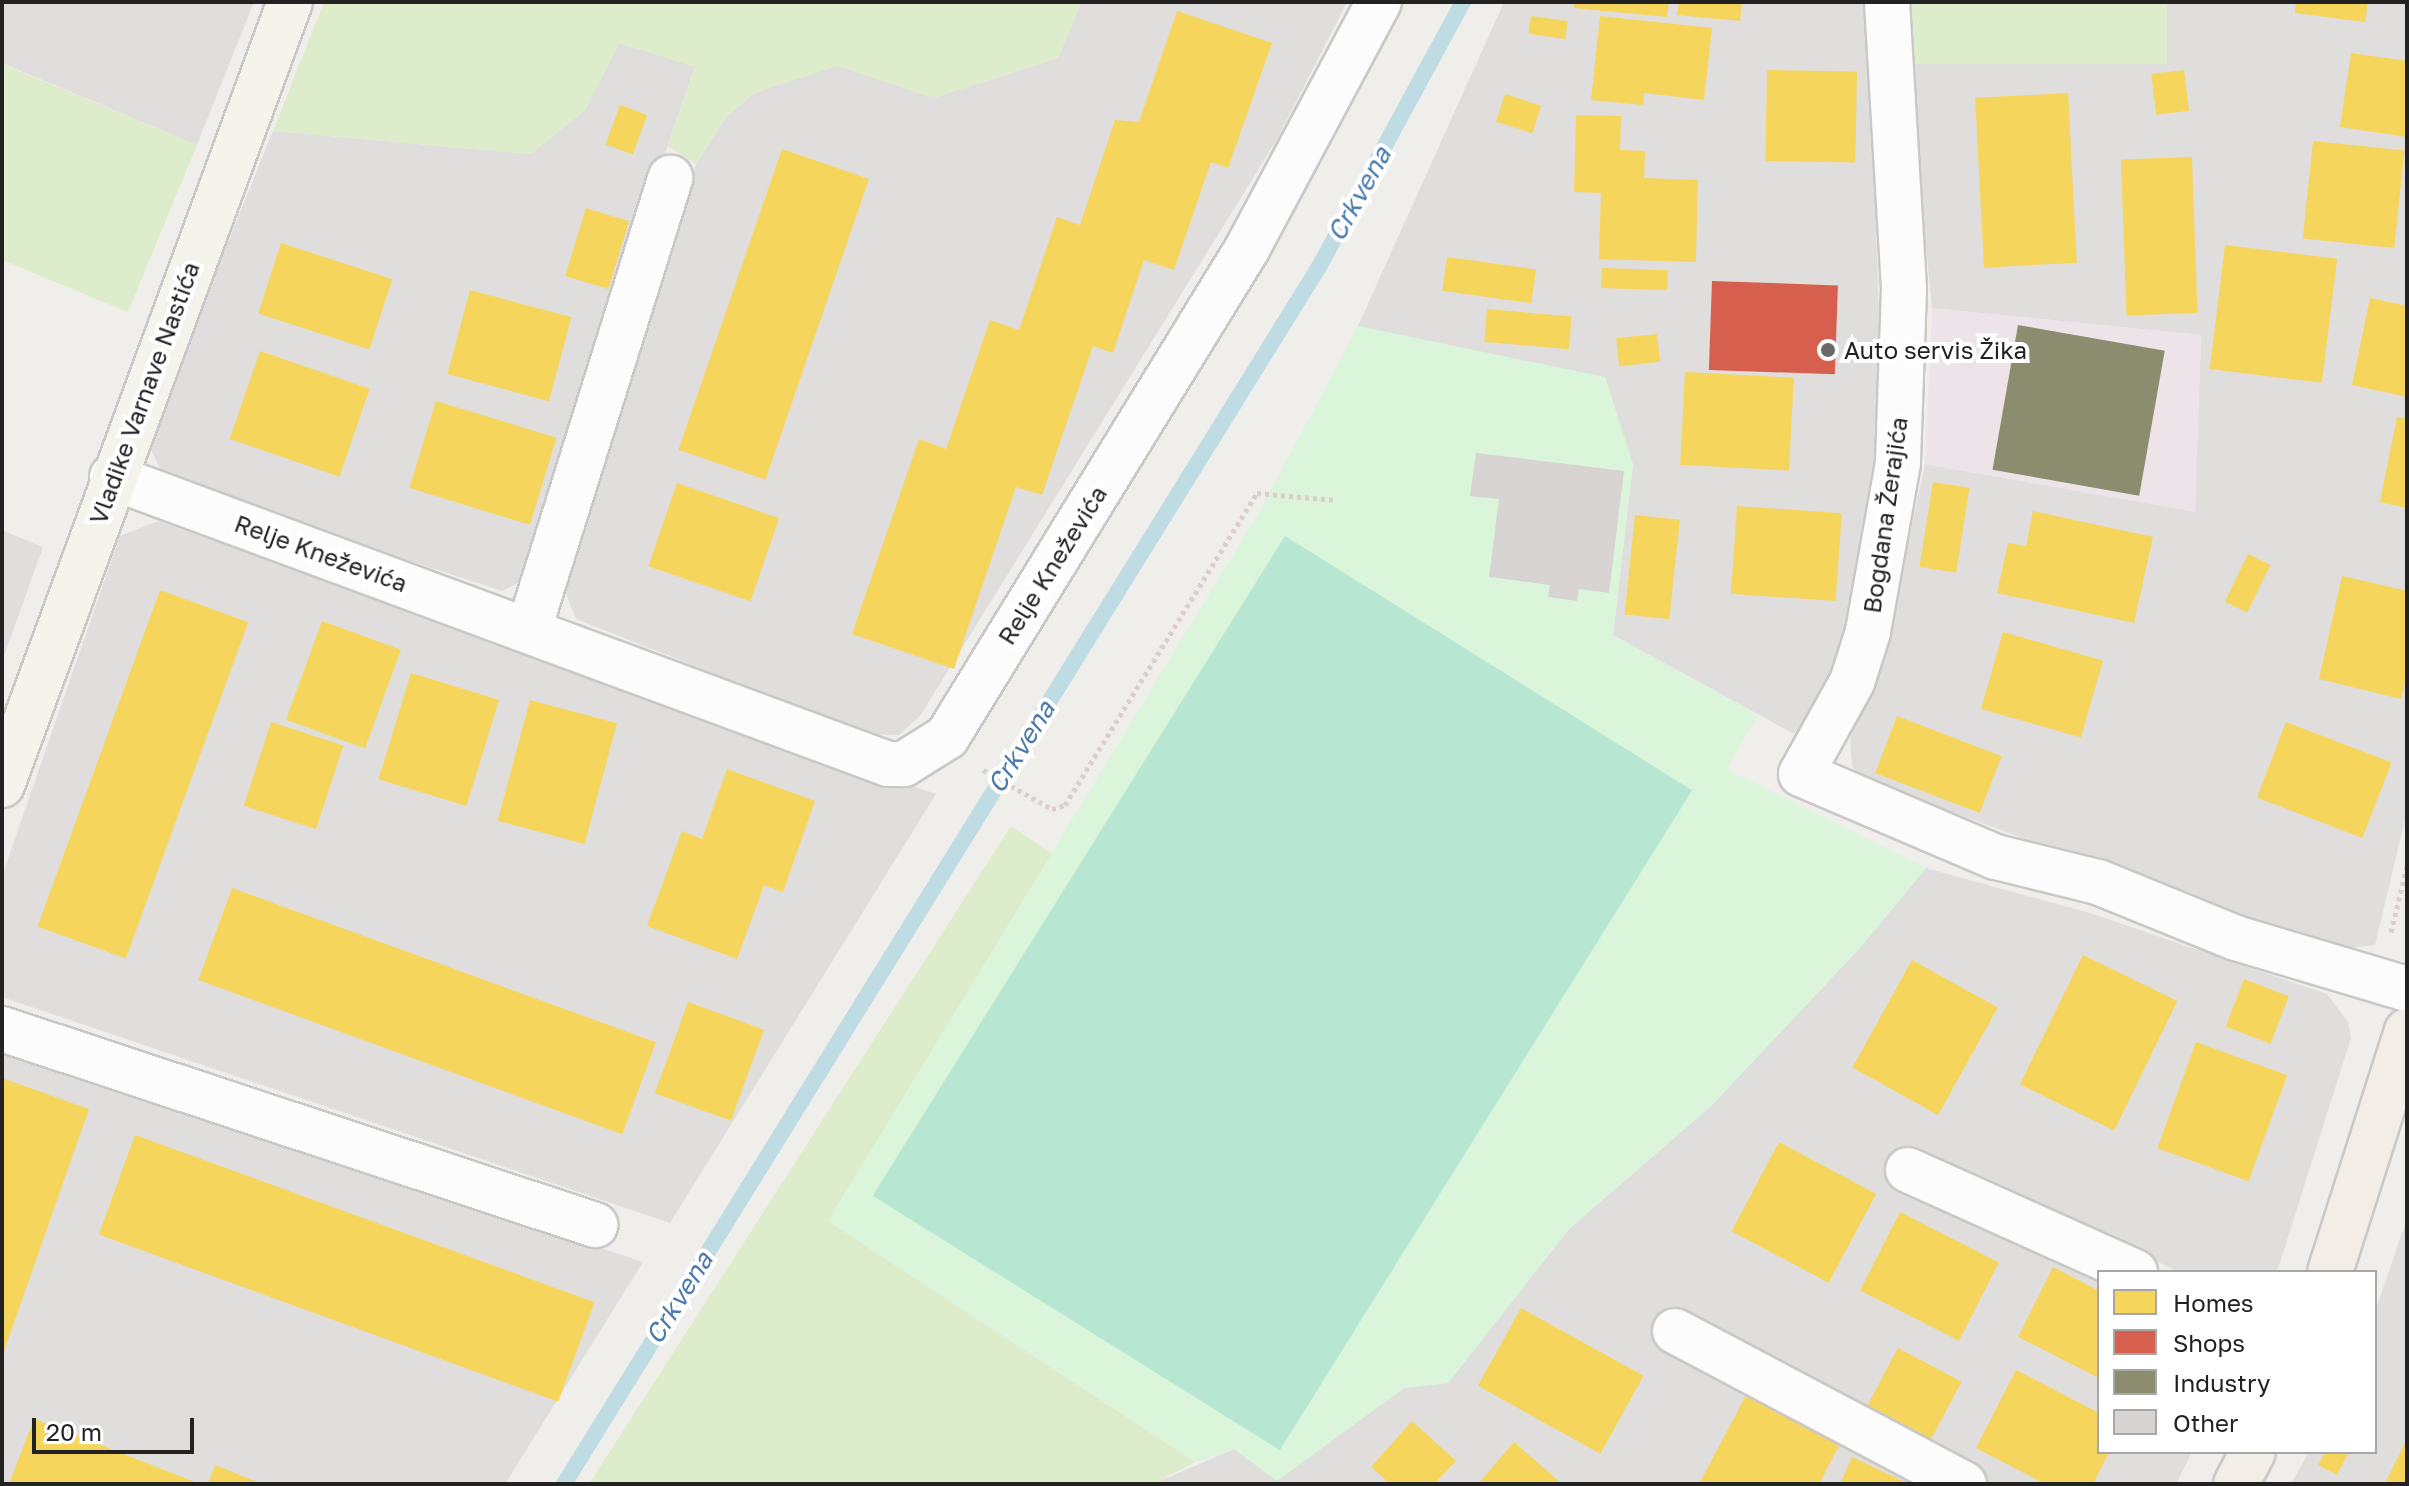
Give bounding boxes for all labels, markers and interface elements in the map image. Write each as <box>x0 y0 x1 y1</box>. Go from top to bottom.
water label: Crkvena <box>1320 142 1398 246</box>
street label: Vladike Varnave Nastića <box>83 258 205 528</box>
place label: Auto servis Žika <box>1844 336 2027 364</box>
marker: Auto servis Žika <box>1819 341 1837 359</box>
street label: Bogdana Žerajića <box>1857 415 1913 615</box>
street label: Relje Kneževića <box>992 480 1112 650</box>
street label: Relje Kneževića <box>231 508 411 598</box>
water label: Crkvena <box>981 695 1061 799</box>
water label: Crkvena <box>639 1246 719 1350</box>
legend <box>2097 1270 2377 1454</box>
text: Homes <box>2173 1288 2254 1317</box>
text: Shops <box>2173 1328 2245 1357</box>
text: Industry <box>2173 1368 2270 1397</box>
scale bar <box>36 1402 198 1452</box>
text: Other <box>2173 1408 2238 1437</box>
text: 20 m <box>46 1417 102 1446</box>

